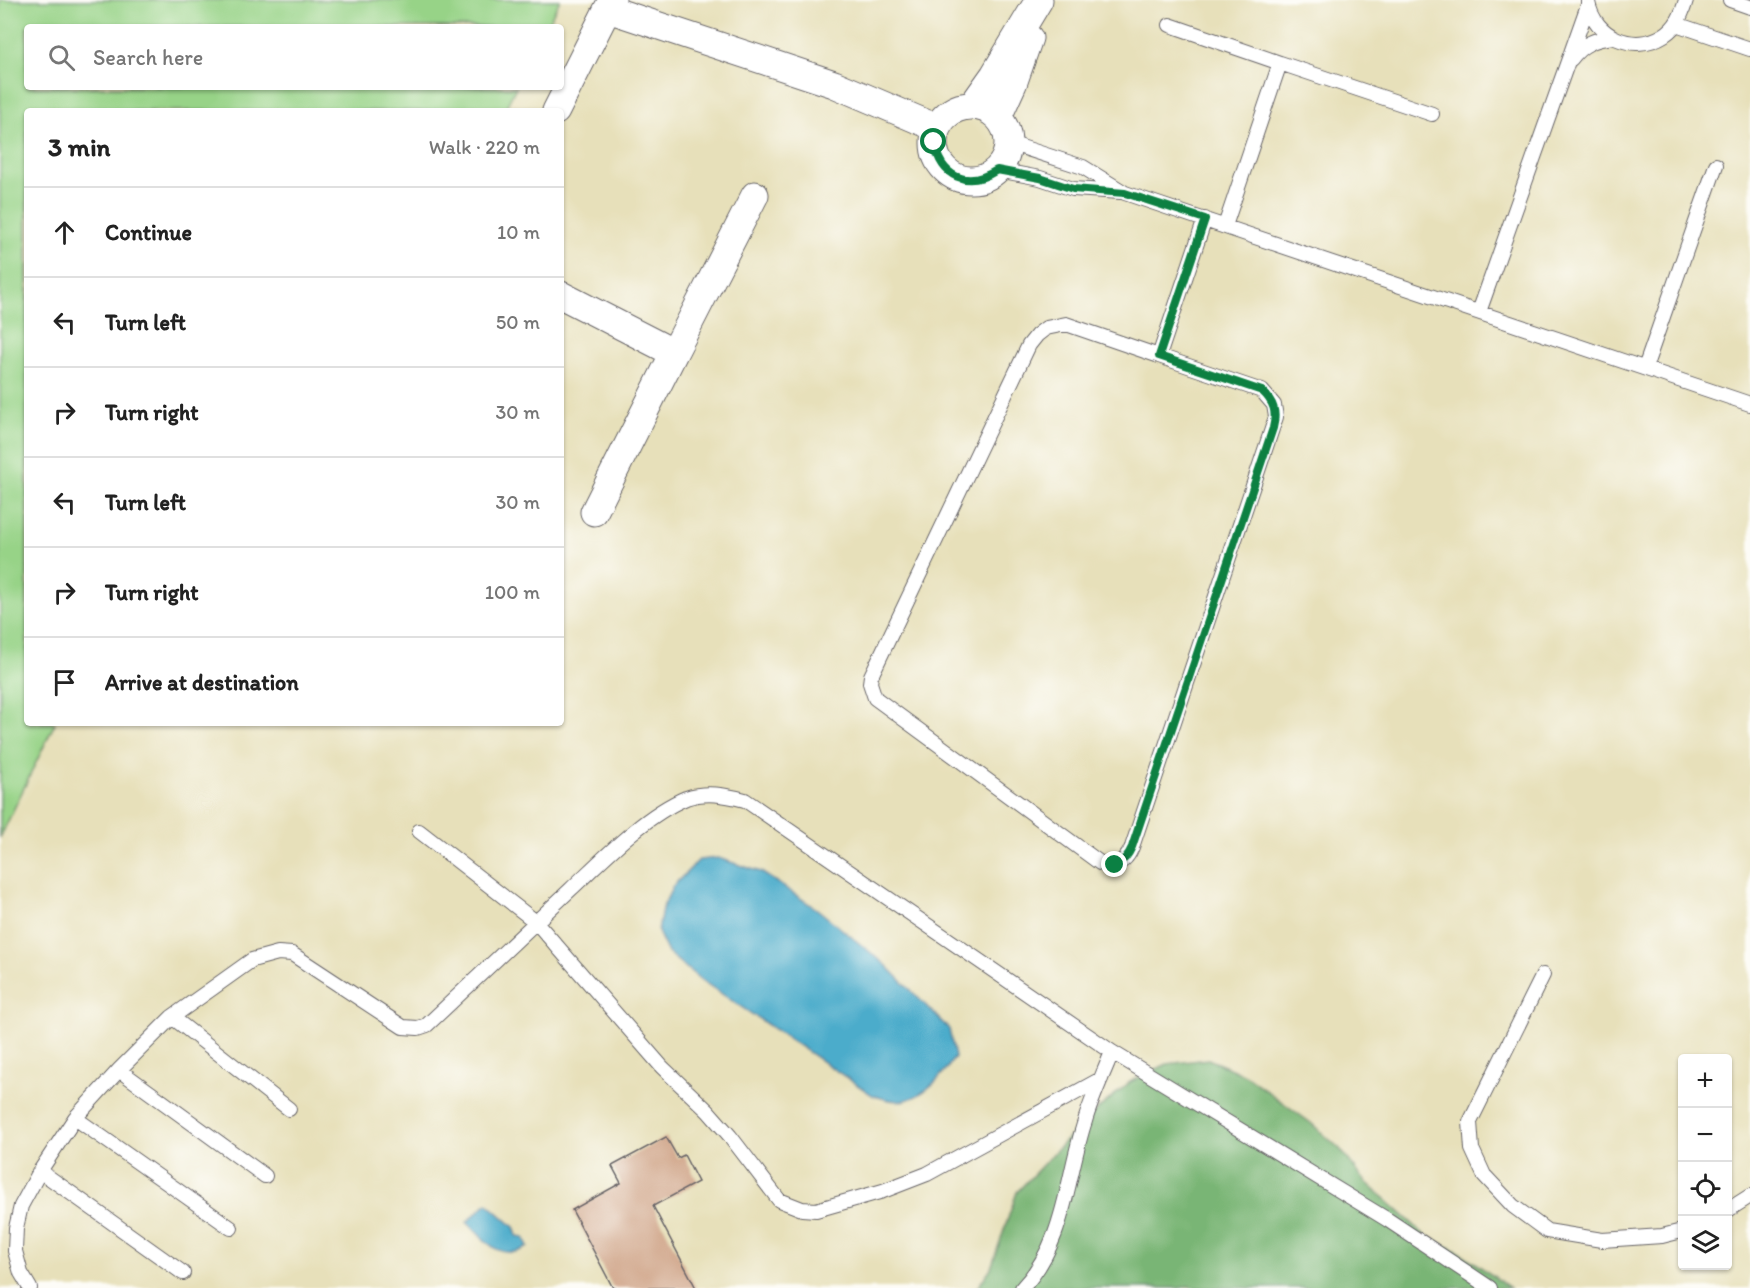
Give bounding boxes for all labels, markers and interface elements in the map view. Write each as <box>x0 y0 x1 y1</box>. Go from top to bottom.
search box <box>24 24 564 90</box>
icon: search <box>45 41 78 74</box>
text: Search here <box>93 44 203 71</box>
route start <box>920 128 946 154</box>
text: 3 min <box>48 131 110 163</box>
text: Walk · 220 m <box>429 135 540 159</box>
icon: ahead <box>48 216 81 249</box>
text: Continue <box>105 219 192 246</box>
text: 10 m <box>497 220 540 244</box>
icon: left <box>48 306 81 339</box>
text: Turn left <box>105 309 186 336</box>
text: 50 m <box>496 310 540 334</box>
icon: right <box>48 396 81 429</box>
text: Turn right <box>105 399 199 426</box>
text: 30 m <box>495 400 540 424</box>
icon: left <box>48 486 81 519</box>
text: Turn left <box>105 489 186 516</box>
text: 30 m <box>495 490 540 514</box>
icon: right <box>48 576 81 609</box>
text: Turn right <box>105 579 199 606</box>
text: 100 m <box>485 580 540 604</box>
icon: arrive <box>48 666 81 699</box>
text: Arrive at destination <box>105 669 299 696</box>
route end <box>1101 851 1127 877</box>
map controls <box>1678 1054 1732 1270</box>
button: + <box>1678 1054 1732 1108</box>
button: − <box>1678 1108 1732 1162</box>
button: locate <box>1678 1162 1732 1216</box>
button: layers <box>1678 1216 1732 1270</box>

